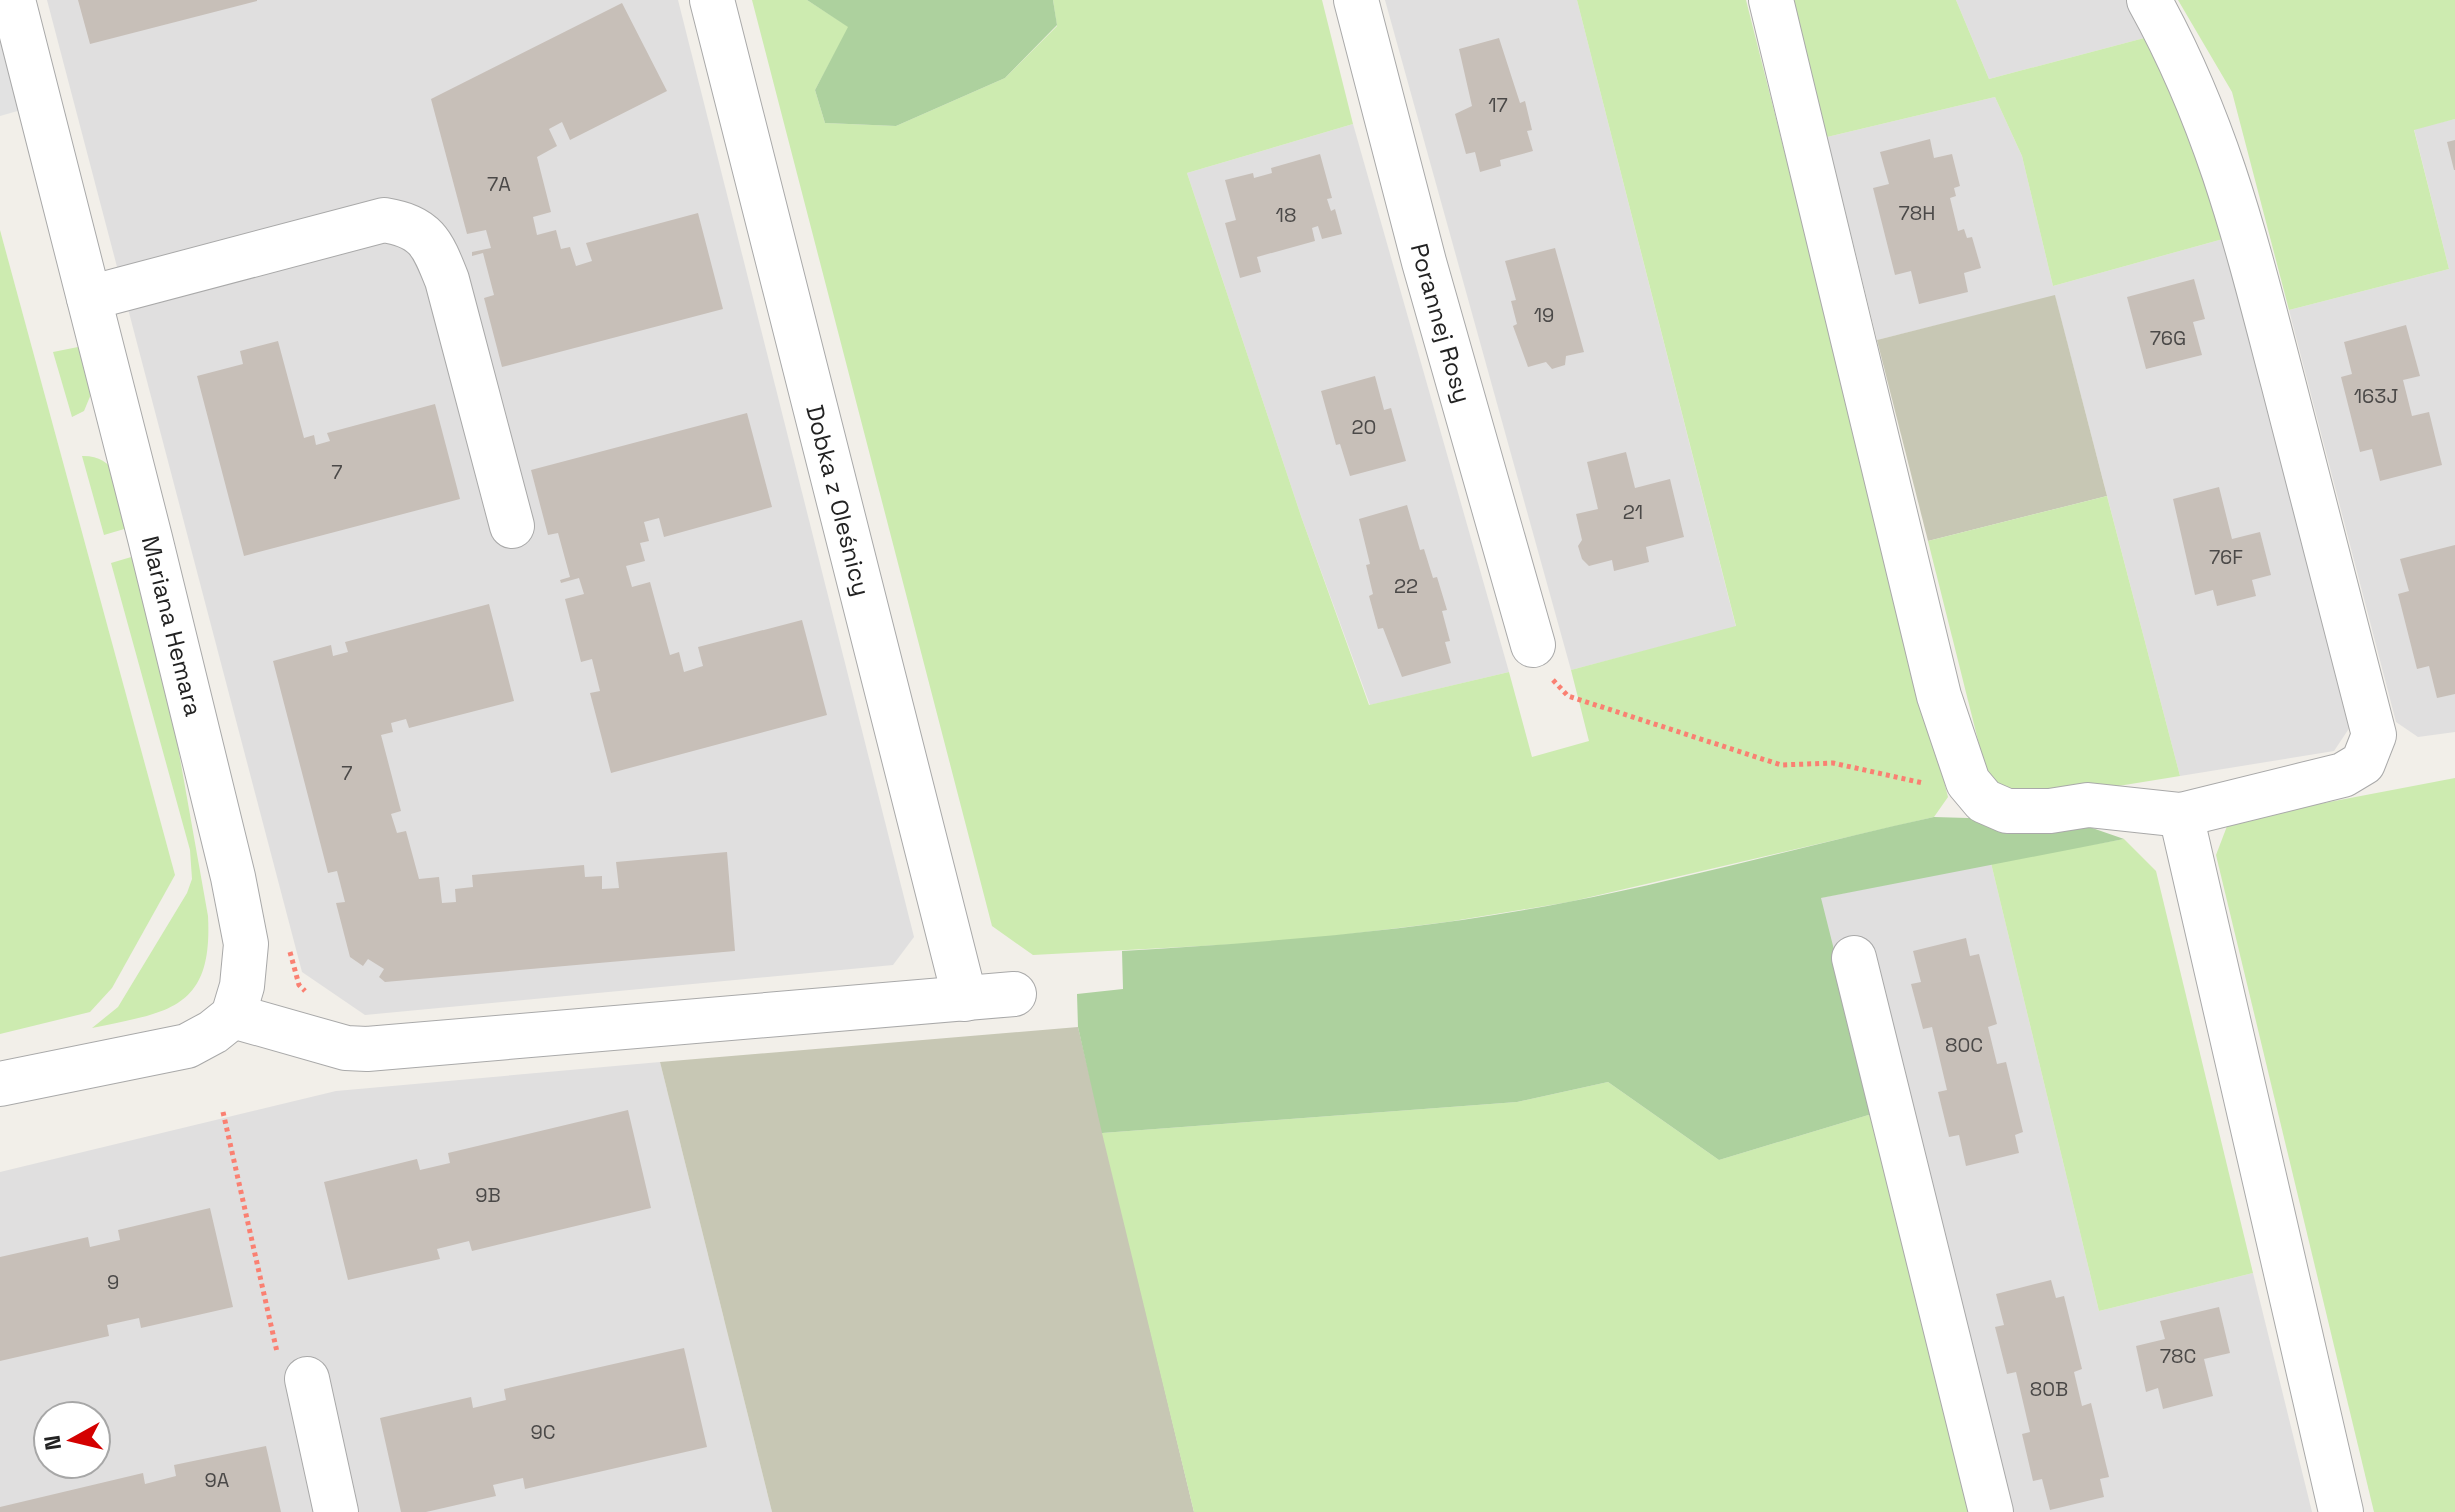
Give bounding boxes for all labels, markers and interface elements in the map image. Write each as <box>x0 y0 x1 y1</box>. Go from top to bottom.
house number: 17 <box>1488 92 1508 118</box>
house number: 7A <box>487 171 511 197</box>
house number: 78H <box>1899 200 1935 226</box>
house number: 18 <box>1276 202 1296 228</box>
street label: Porannej Rosy <box>1404 240 1479 406</box>
house number: 19 <box>1534 302 1554 328</box>
house number: 76G <box>2150 325 2186 351</box>
house number: 163J <box>2354 383 2398 409</box>
street label: Dobka z Oleśnicy <box>800 401 878 599</box>
house number: 20 <box>1352 414 1376 440</box>
house number: 7 <box>331 459 343 485</box>
house number: 21 <box>1623 499 1643 525</box>
street label: Mariana Hemara <box>135 533 209 720</box>
house number: 76F <box>2209 544 2243 570</box>
house number: 22 <box>1394 573 1418 599</box>
house number: 7 <box>341 760 353 786</box>
house number: 80C <box>1945 1032 1983 1058</box>
house number: 9B <box>475 1182 501 1208</box>
house number: 9 <box>107 1269 119 1295</box>
house number: 78C <box>2160 1343 2196 1369</box>
house number: 80B <box>2030 1376 2068 1402</box>
north arrow <box>32 1400 112 1480</box>
house number: 9C <box>530 1419 556 1445</box>
text: N <box>37 1434 67 1452</box>
house number: 9A <box>205 1467 230 1493</box>

